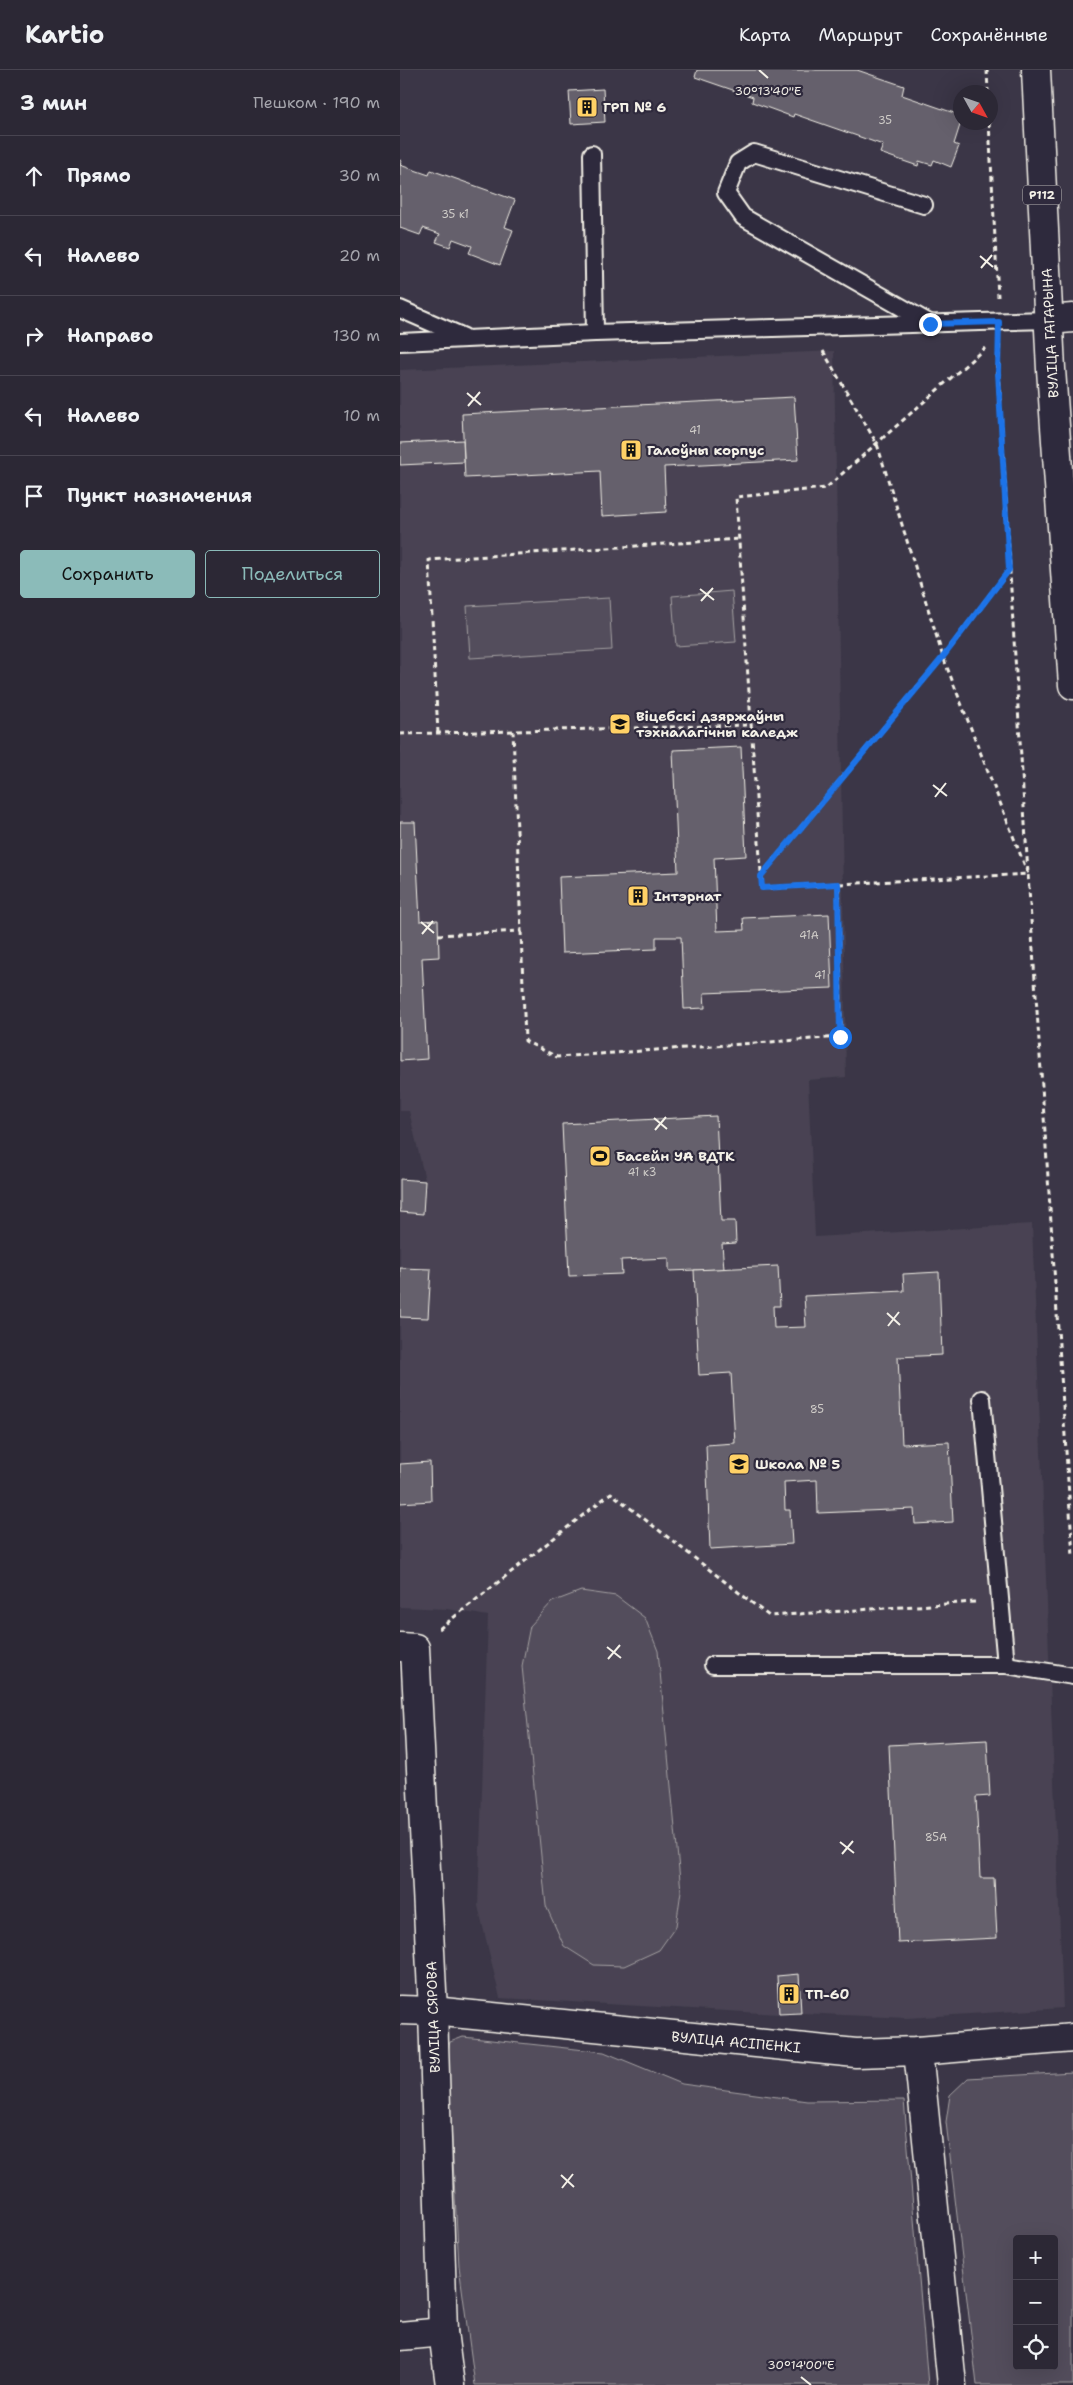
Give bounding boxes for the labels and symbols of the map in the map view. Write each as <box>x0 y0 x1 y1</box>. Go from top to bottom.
text: 30°13'40"E <box>735 83 802 99</box>
north arrow <box>953 85 998 130</box>
building icon: ГРП № 6 <box>575 95 599 119</box>
place label: ГРП № 6 <box>603 98 666 116</box>
house number: 35 <box>878 113 892 128</box>
road number: Р112 <box>1023 186 1061 204</box>
house number: 35 к1 <box>441 207 469 222</box>
street label: ВУЛІЦА ГАГАРЫНА <box>1038 268 1062 398</box>
route end <box>919 313 942 336</box>
house number: 41 <box>689 423 701 438</box>
building icon: Галоўны корпус <box>619 438 643 462</box>
place label: Галоўны корпус <box>647 441 764 459</box>
place label: Віцебскі дзяржаўны тэхналагічны каледж <box>636 707 798 741</box>
school or university icon: Віцебскі дзяржаўны тэхналагічны каледж <box>608 712 632 736</box>
building icon: Інтэрнат <box>626 884 650 908</box>
place label: Інтэрнат <box>654 887 722 905</box>
house number: 41А <box>799 928 819 943</box>
house number: 41 <box>814 968 826 983</box>
route start <box>829 1026 852 1049</box>
sports icon: Басейн УА ВДТК <box>588 1144 612 1168</box>
place label: Басейн УА ВДТК <box>616 1147 735 1165</box>
house number: 41 к3 <box>628 1165 656 1180</box>
house number: 85 <box>810 1402 824 1417</box>
school or university icon: Школа № 5 <box>727 1452 751 1476</box>
place label: Школа № 5 <box>755 1455 840 1473</box>
house number: 85А <box>925 1830 947 1845</box>
street label: ВУЛІЦА СЯРОВА <box>422 1961 444 2073</box>
building icon: ТП-60 <box>777 1982 801 2006</box>
place label: ТП-60 <box>805 1985 850 2003</box>
street label: ВУЛІЦА АСІПЕНКІ <box>671 2027 802 2057</box>
text: 30°14'00"E <box>767 2357 835 2373</box>

